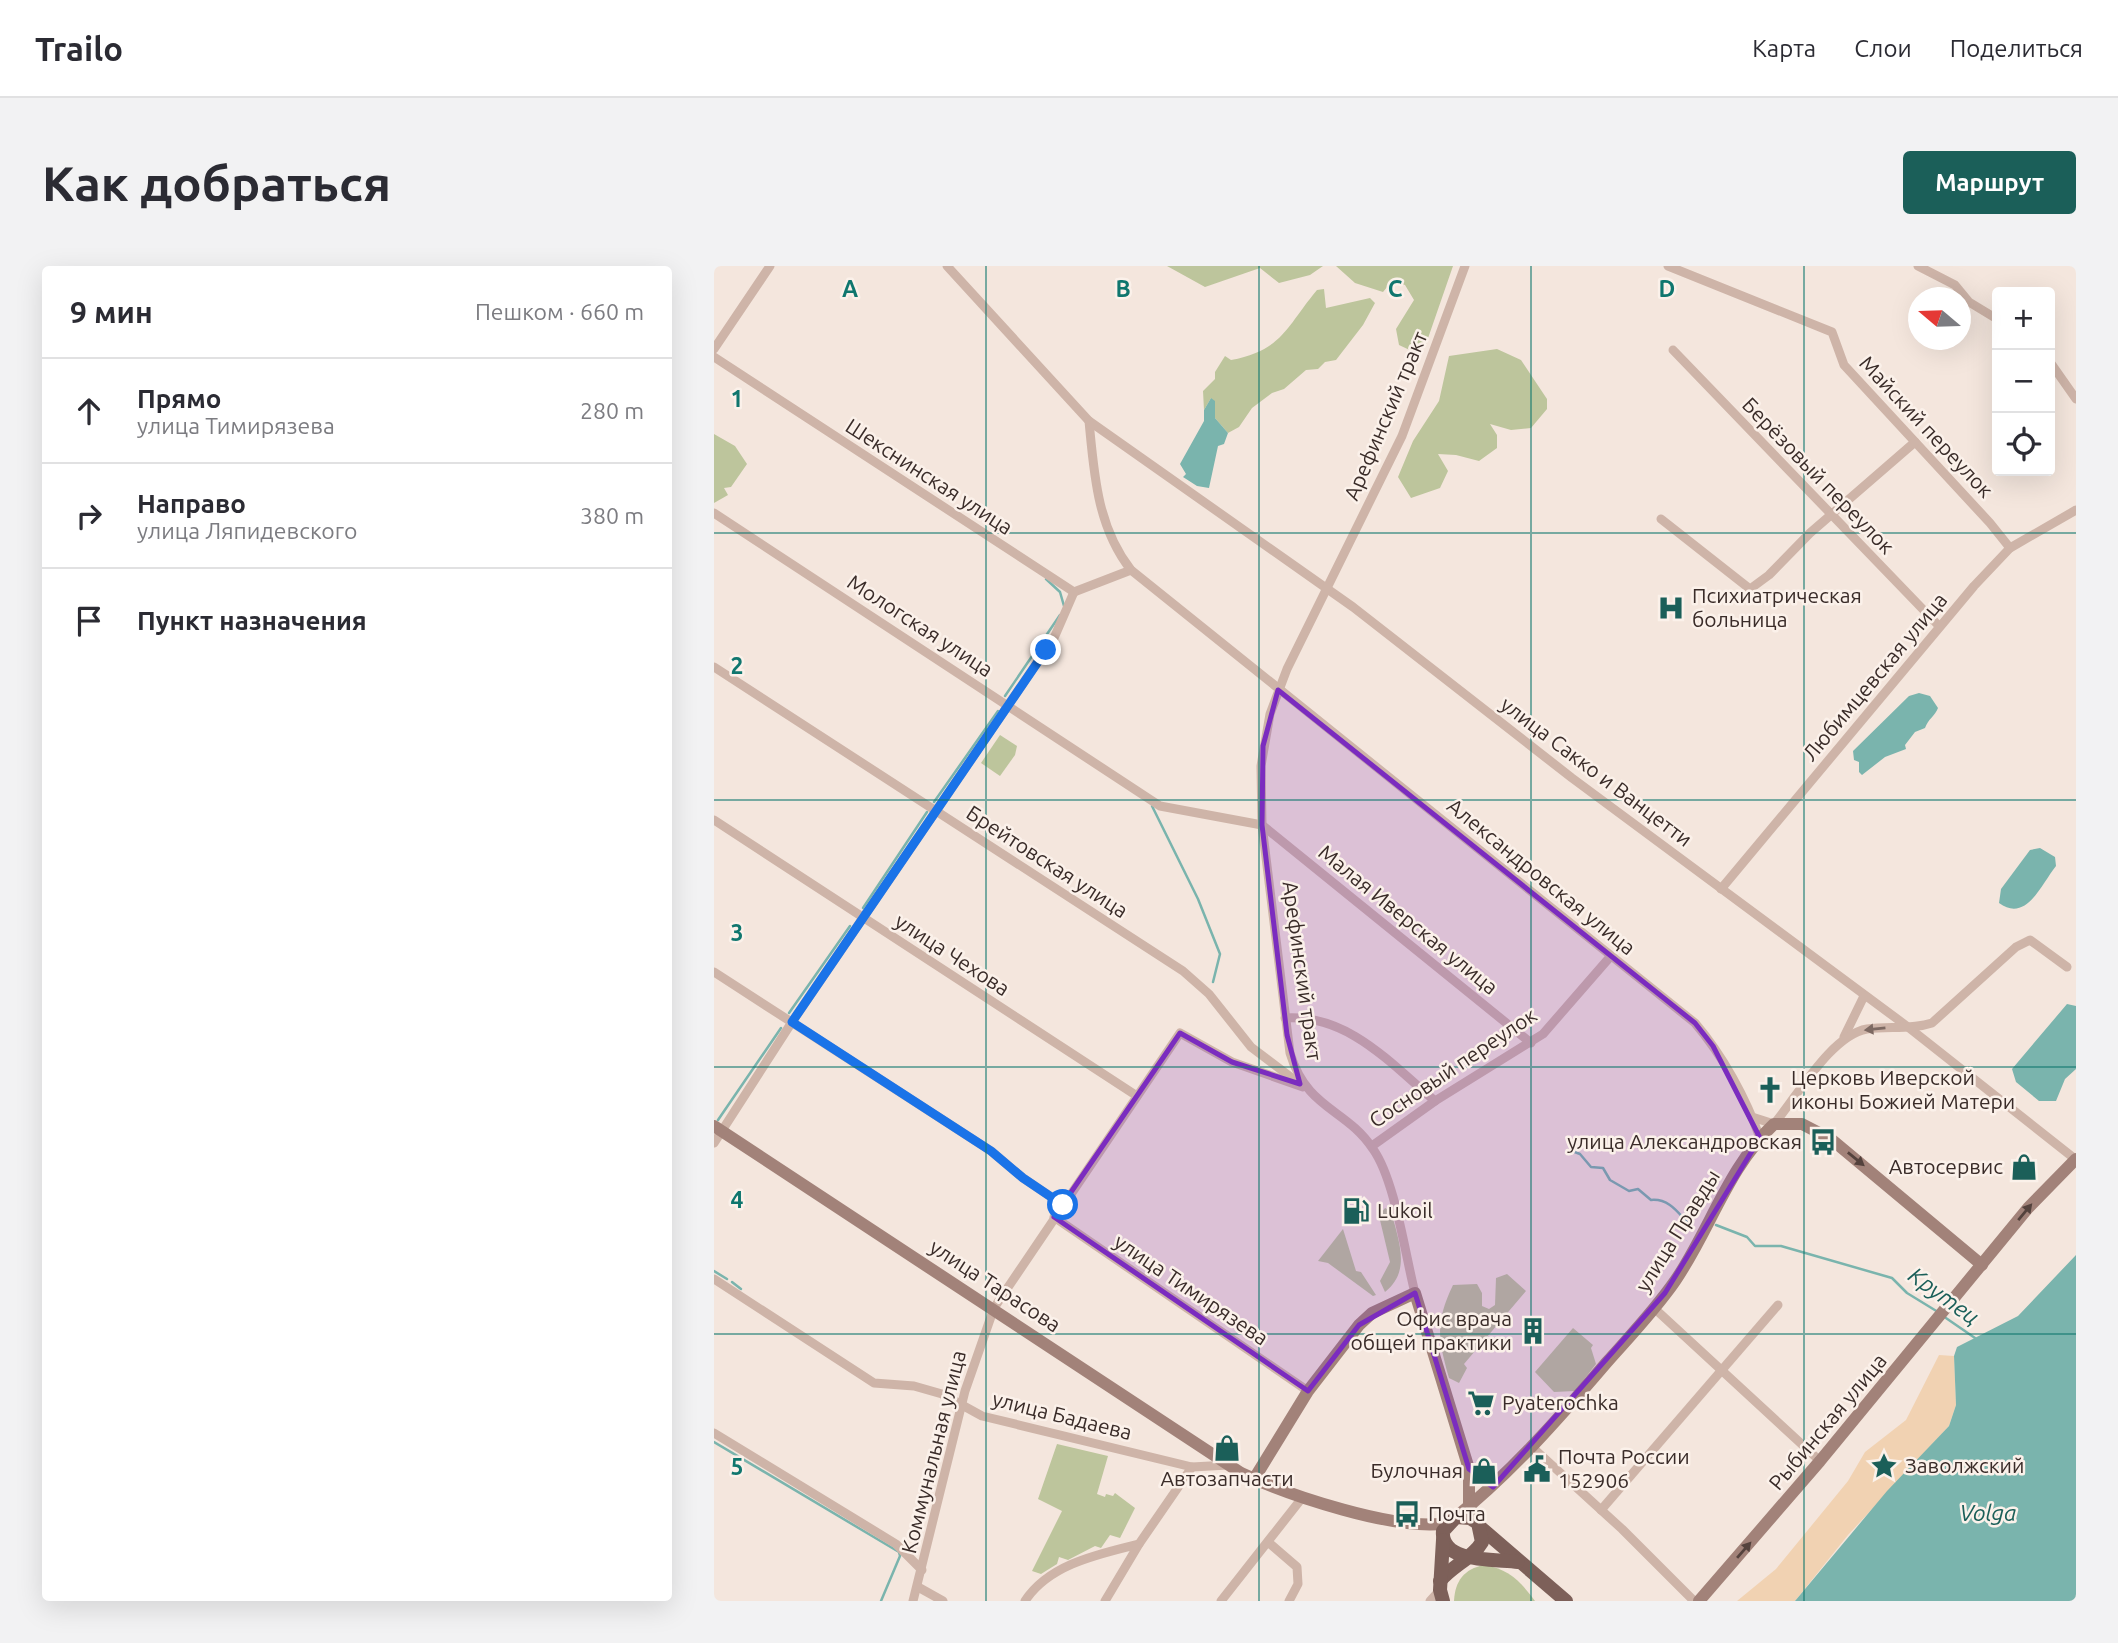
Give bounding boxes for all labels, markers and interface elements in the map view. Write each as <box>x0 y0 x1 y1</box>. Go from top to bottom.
text: Trailo <box>35 30 123 67</box>
text: Карта <box>1752 35 1816 62</box>
text: Слои <box>1854 35 1912 62</box>
text: Поделиться <box>1950 35 2083 62</box>
button: Маршрут <box>1903 151 2076 214</box>
text: Как добраться <box>42 155 391 210</box>
text: A <box>842 276 858 301</box>
text: B <box>1115 276 1131 301</box>
text: C <box>1388 276 1403 301</box>
text: D <box>1659 276 1675 301</box>
north arrow <box>1908 287 1971 350</box>
map controls <box>1992 287 2055 476</box>
button: + <box>1992 287 2055 350</box>
text: 9 мин <box>70 295 153 329</box>
text: Пешком · 660 m <box>475 299 644 324</box>
street label: Арефинский тракт <box>1339 327 1432 504</box>
button: − <box>1992 350 2055 413</box>
street label: Майский переулок <box>1855 351 1999 502</box>
text: Прямо <box>137 384 221 413</box>
text: 1 <box>731 386 743 411</box>
icon: ahead <box>70 392 108 430</box>
street label: Берёзовый переулок <box>1738 392 1900 559</box>
text: 280 m <box>580 398 644 423</box>
text: улица Тимирязева <box>137 413 335 438</box>
street label: Шекснинская улица <box>842 413 1018 539</box>
button: locate <box>1992 413 2055 476</box>
text: Направо <box>137 489 246 518</box>
icon: right <box>70 497 108 535</box>
text: 380 m <box>580 503 644 528</box>
text: улица Ляпидевского <box>137 518 357 543</box>
street label: Мологская улица <box>843 569 998 681</box>
place label: Психиатрическая больница <box>1692 583 1862 631</box>
street label: Любимцевская улица <box>1797 588 1951 765</box>
hospital icon: Психиатрическая больница <box>1656 593 1686 623</box>
icon: arrive <box>70 602 108 640</box>
text: Пункт назначения <box>137 606 367 635</box>
route end <box>1030 634 1061 665</box>
text: 2 <box>731 653 743 678</box>
street label: улица Сакко и Ванцетти <box>1496 691 1697 851</box>
street label: Александровская улица <box>1443 793 1640 959</box>
street label: Брейтовская улица <box>962 800 1133 922</box>
street label: Малая Иверская улица <box>1314 840 1503 999</box>
street label: Арефинский тракт <box>1279 880 1328 1063</box>
street label: улица Чехова <box>891 908 1014 1000</box>
text: 3 <box>731 920 743 945</box>
street label: Сосновый переулок <box>1364 1002 1541 1132</box>
one-way arrow <box>1863 1024 1885 1035</box>
place label: Церковь Иверской иконы Божией Матери <box>1791 1065 2015 1113</box>
church icon: Церковь Иверской иконы Божией Матери <box>1755 1075 1785 1105</box>
bus stop icon: улица Александровская <box>1808 1127 1838 1157</box>
place label: улица Александровская <box>1567 1129 1802 1153</box>
one-way arrow <box>1847 1151 1864 1166</box>
shop icon: Автосервис <box>2009 1152 2039 1182</box>
place label: Автосервис <box>1889 1154 2003 1178</box>
street label: улица Правды <box>1630 1165 1724 1296</box>
text: 4 <box>731 1187 744 1212</box>
route start <box>1047 1189 1078 1220</box>
fuel station icon: Lukoil <box>1341 1196 1371 1226</box>
place label: Lukoil <box>1377 1198 1433 1222</box>
one-way arrow <box>2017 1203 2032 1220</box>
street label: улица Тимирязева <box>1110 1229 1273 1350</box>
street label: улица Тарасова <box>926 1234 1066 1336</box>
water label: Крутец <box>1904 1262 1984 1329</box>
place label: Офис врача общей практики <box>1350 1306 1512 1354</box>
building icon: Офис врача общей практики <box>1518 1316 1548 1346</box>
street label: Коммунальная улица <box>896 1348 970 1556</box>
street label: Рыбинская улица <box>1763 1348 1891 1494</box>
street label: улица Бадаева <box>990 1386 1135 1444</box>
supermarket icon: Pyaterochka <box>1466 1388 1496 1418</box>
place label: Pyaterochka <box>1502 1390 1619 1414</box>
shop icon: Автозапчасти <box>1212 1433 1242 1463</box>
place label: Почта России 152906 <box>1558 1444 1690 1492</box>
place icon: Заволжский <box>1869 1451 1899 1481</box>
place label: Заволжский <box>1905 1453 2024 1477</box>
text: 5 <box>731 1454 743 1479</box>
public building icon: Почта России 152906 <box>1522 1454 1552 1484</box>
shop icon: Булочная <box>1469 1456 1499 1486</box>
place label: Булочная <box>1370 1458 1463 1482</box>
place label: Автозапчасти <box>1160 1466 1294 1490</box>
bus stop icon: Почта <box>1392 1499 1422 1529</box>
water label: Volga <box>1960 1500 2016 1525</box>
place label: Почта <box>1428 1501 1486 1525</box>
one-way arrow <box>1736 1541 1751 1558</box>

